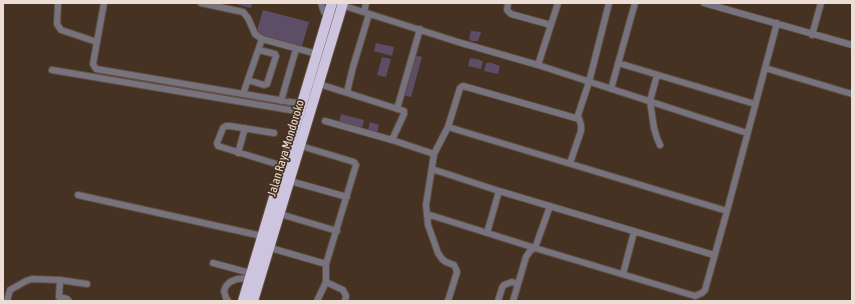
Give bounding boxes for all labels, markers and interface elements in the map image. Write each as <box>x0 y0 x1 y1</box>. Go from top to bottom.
street label: Jalan Raya Mondoroko <box>265 98 307 198</box>

